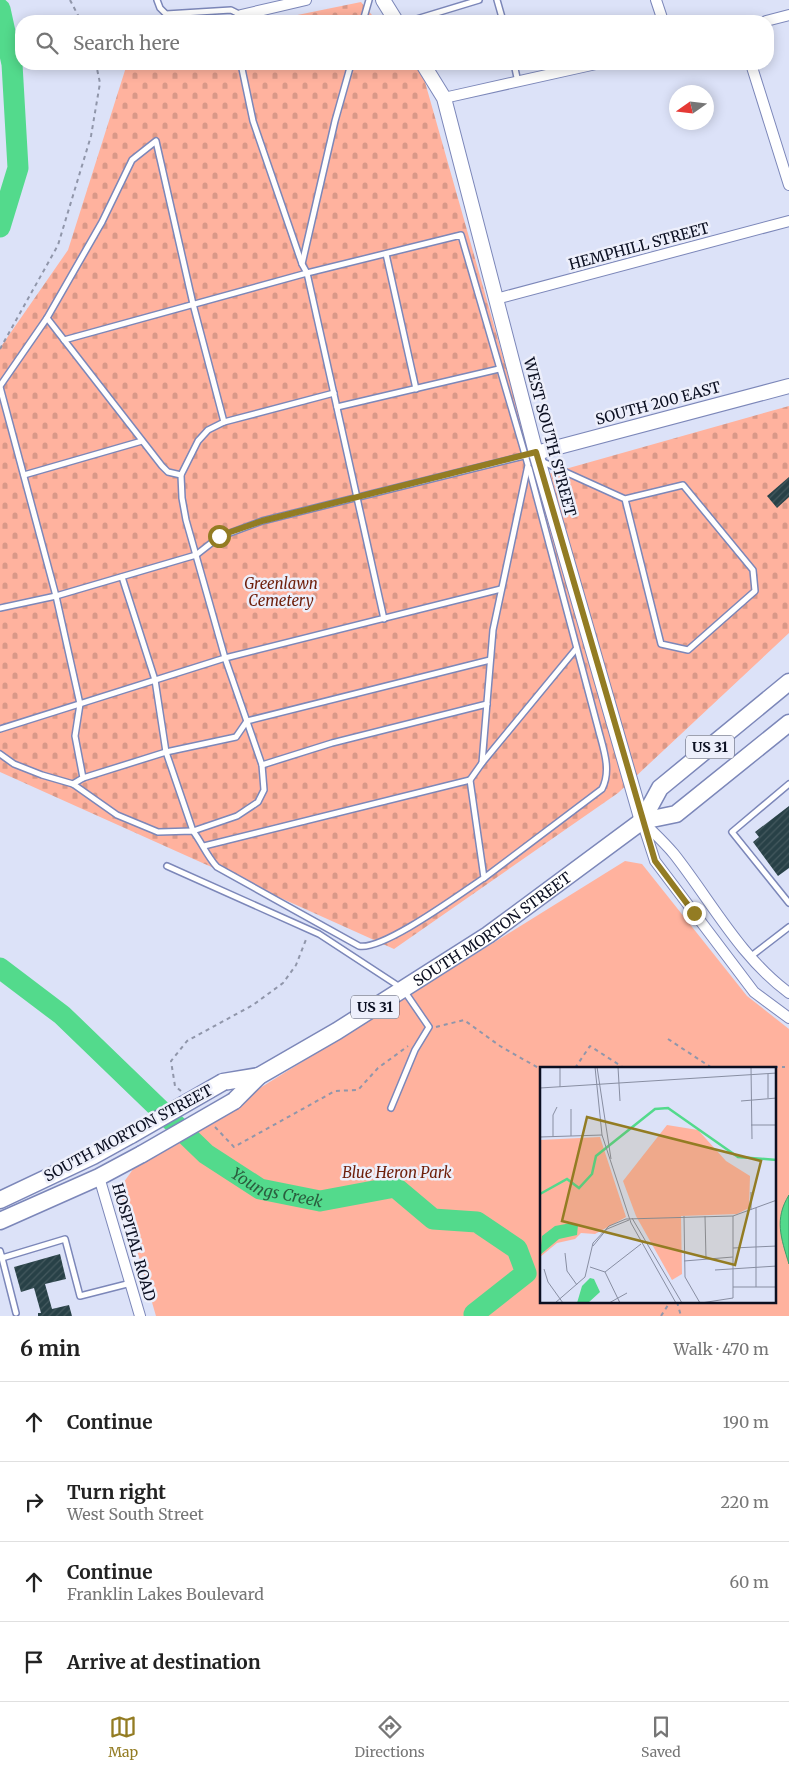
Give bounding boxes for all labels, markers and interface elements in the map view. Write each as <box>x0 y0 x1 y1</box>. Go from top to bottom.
search box <box>15 15 774 70</box>
icon: search <box>33 29 61 57</box>
text: Search here <box>73 31 180 55</box>
north arrow <box>669 85 714 130</box>
street label: HEMPHILL STREET <box>567 218 712 274</box>
street label: WEST SOUTH STREET <box>519 354 581 519</box>
street label: SOUTH 200 EAST <box>593 377 723 429</box>
route start <box>208 525 231 548</box>
park label: Greenlawn Cemetery <box>244 574 318 610</box>
road number: US 31 <box>686 736 734 759</box>
street label: SOUTH MORTON STREET <box>409 867 575 990</box>
route end <box>683 902 706 925</box>
road number: US 31 <box>351 996 399 1019</box>
inset map <box>540 1067 776 1304</box>
street label: SOUTH MORTON STREET <box>41 1080 216 1186</box>
water label: Youngs Creek <box>227 1163 325 1211</box>
park label: Blue Heron Park <box>342 1163 453 1182</box>
street label: HOSPITAL ROAD <box>108 1181 160 1303</box>
text: 6 min <box>20 1335 80 1362</box>
text: Walk · 470 m <box>674 1339 769 1359</box>
icon: ahead <box>20 1408 48 1436</box>
text: Continue <box>67 1410 153 1434</box>
text: 190 m <box>723 1412 769 1432</box>
text: Turn right <box>67 1480 166 1504</box>
icon: right <box>20 1488 48 1516</box>
text: 220 m <box>721 1492 769 1512</box>
text: West South Street <box>67 1504 204 1524</box>
text: Continue <box>67 1560 153 1584</box>
icon: ahead <box>20 1568 48 1596</box>
text: 60 m <box>729 1572 769 1592</box>
text: Franklin Lakes Boulevard <box>67 1584 264 1604</box>
icon: arrive <box>20 1648 48 1676</box>
text: Arrive at destination <box>67 1650 261 1674</box>
tab: Map <box>108 1713 138 1761</box>
tab: Directions <box>355 1713 425 1761</box>
tab: Saved <box>641 1713 681 1761</box>

